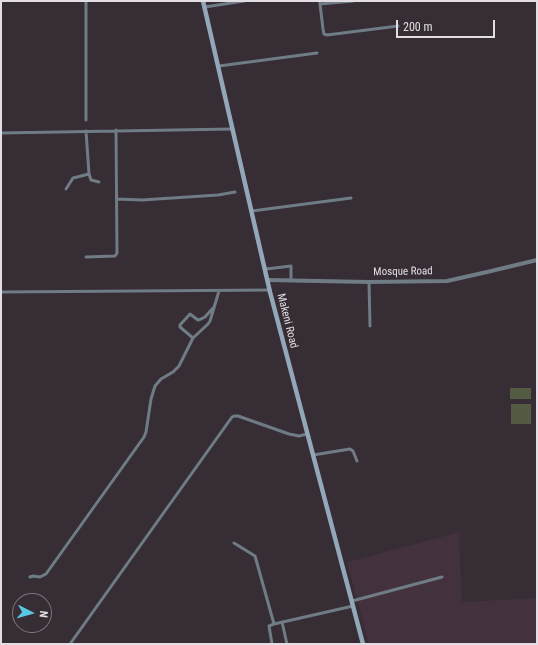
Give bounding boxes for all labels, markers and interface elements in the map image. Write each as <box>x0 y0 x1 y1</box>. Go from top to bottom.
scale bar <box>398 12 497 38</box>
text: 200 m <box>403 20 433 34</box>
street label: Mosque Road <box>373 265 433 279</box>
street label: Makeni Road <box>274 292 300 350</box>
north arrow <box>12 593 52 633</box>
text: N <box>37 610 50 618</box>

